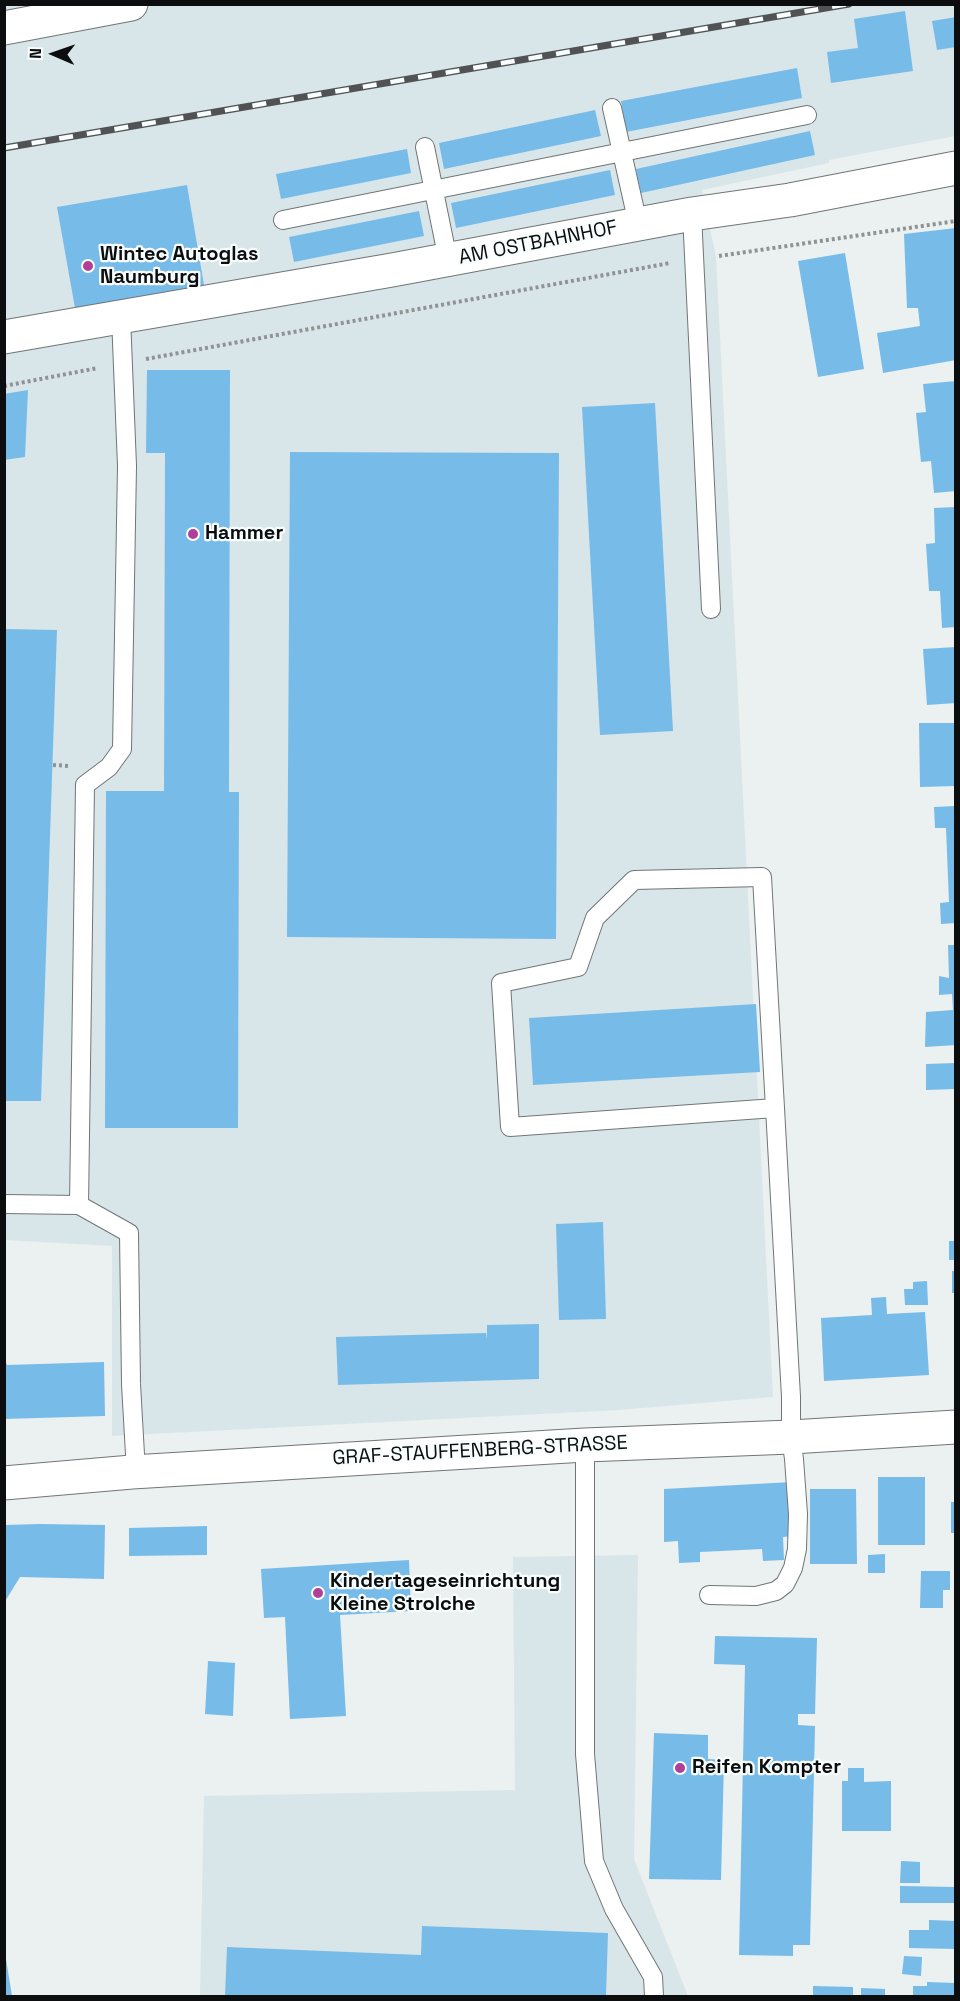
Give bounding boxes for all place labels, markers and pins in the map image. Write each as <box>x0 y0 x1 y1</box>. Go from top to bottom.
place label: Wintec Autoglas Naumburg <box>100 243 258 290</box>
marker: Wintec Autoglas Naumburg <box>81 259 95 273</box>
place label: Hammer <box>205 522 283 546</box>
marker: Hammer <box>186 527 200 541</box>
place label: Kindertageseinrichtung Kleine Strolche <box>330 1570 560 1617</box>
marker: Kindertageseinrichtung Kleine Strolche <box>311 1586 325 1600</box>
place label: Reifen Kompter <box>692 1756 841 1780</box>
marker: Reifen Kompter <box>673 1761 687 1775</box>

